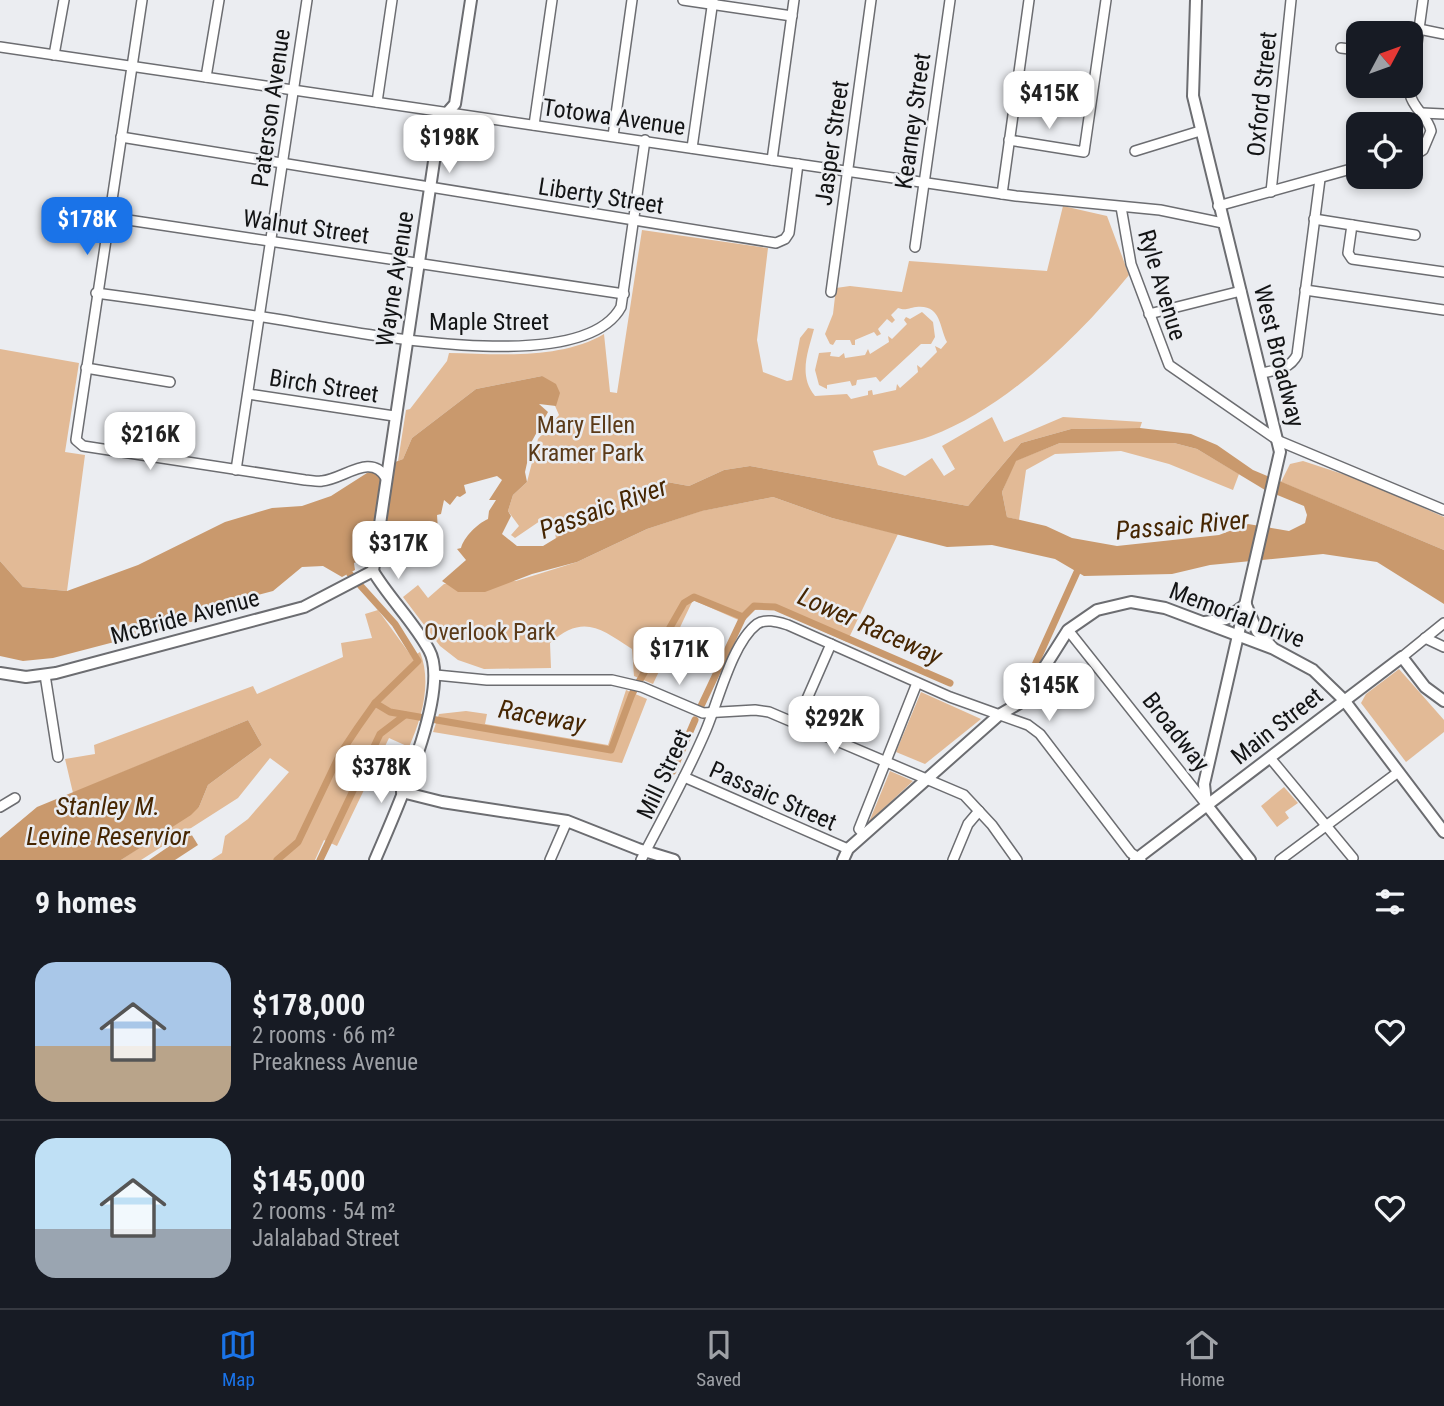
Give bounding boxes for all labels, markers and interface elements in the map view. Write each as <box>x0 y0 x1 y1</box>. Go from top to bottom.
north arrow <box>1346 21 1423 98</box>
map controls <box>1346 21 1423 189</box>
street label: Paterson Avenue <box>246 27 296 189</box>
street label: Oxford Street <box>1242 30 1282 158</box>
street label: Kearney Street <box>890 51 936 191</box>
pin: $415K <box>1000 72 1098 131</box>
street label: Jasper Street <box>809 79 855 207</box>
text: $415K <box>1019 80 1079 107</box>
street label: Totowa Avenue <box>541 93 687 141</box>
button: locate <box>1346 112 1423 189</box>
pin: $198K <box>400 116 498 175</box>
text: $198K <box>419 124 479 151</box>
street label: Liberty Street <box>536 172 666 220</box>
pin: $178K <box>38 198 136 257</box>
street label: Walnut Street <box>241 204 371 250</box>
text: $178K <box>57 206 117 233</box>
street label: Wayne Avenue <box>370 209 420 349</box>
street label: Ryle Avenue <box>1132 226 1192 344</box>
street label: West Broadway <box>1248 282 1310 430</box>
street label: Maple Street <box>429 308 549 336</box>
street label: Birch Street <box>267 364 381 408</box>
park label: Mary Ellen Kramer Park <box>528 411 644 467</box>
pin: $216K <box>101 412 199 472</box>
text: $216K <box>120 421 180 448</box>
water label: Passaic River <box>535 471 672 545</box>
water label: Passaic River <box>1114 504 1251 546</box>
pin: $317K <box>349 522 447 581</box>
text: $317K <box>368 530 428 557</box>
street label: Memorial Drive <box>1165 576 1309 654</box>
water label: Lower Raceway <box>793 581 948 672</box>
street label: McBride Avenue <box>108 584 262 650</box>
park label: Overlook Park <box>424 618 556 646</box>
pin: $171K <box>630 628 728 687</box>
text: $171K <box>649 636 709 663</box>
pin: $145K <box>1000 664 1098 723</box>
text: $145K <box>1019 672 1079 699</box>
street label: Main Street <box>1226 682 1328 770</box>
street label: Broadway <box>1136 687 1216 777</box>
water label: Raceway <box>496 694 589 739</box>
pin: $292K <box>785 696 883 756</box>
text: $292K <box>804 705 864 732</box>
street label: Mill Street <box>631 724 697 824</box>
pin: $378K <box>332 746 430 805</box>
text: $378K <box>351 754 411 781</box>
street label: Passaic Street <box>705 755 841 837</box>
water label: Stanley M. Levine Reservior <box>26 791 191 851</box>
icon: filters <box>1371 883 1409 921</box>
text: 9 homes <box>35 885 137 920</box>
text: $178,000 <box>252 987 365 1022</box>
icon: home <box>91 990 175 1074</box>
icon: heart <box>1371 1013 1409 1051</box>
text: 2 rooms · 66 m² <box>252 1022 395 1049</box>
text: Preakness Avenue <box>252 1049 418 1076</box>
text: $145,000 <box>252 1163 365 1198</box>
icon: home <box>91 1166 175 1250</box>
icon: heart <box>1371 1189 1409 1227</box>
text: 2 rooms · 54 m² <box>252 1198 395 1225</box>
text: Jalalabad Street <box>252 1225 400 1252</box>
tab: Map <box>219 1326 257 1391</box>
tab: Saved <box>696 1326 741 1391</box>
tab: Home <box>1180 1326 1225 1391</box>

